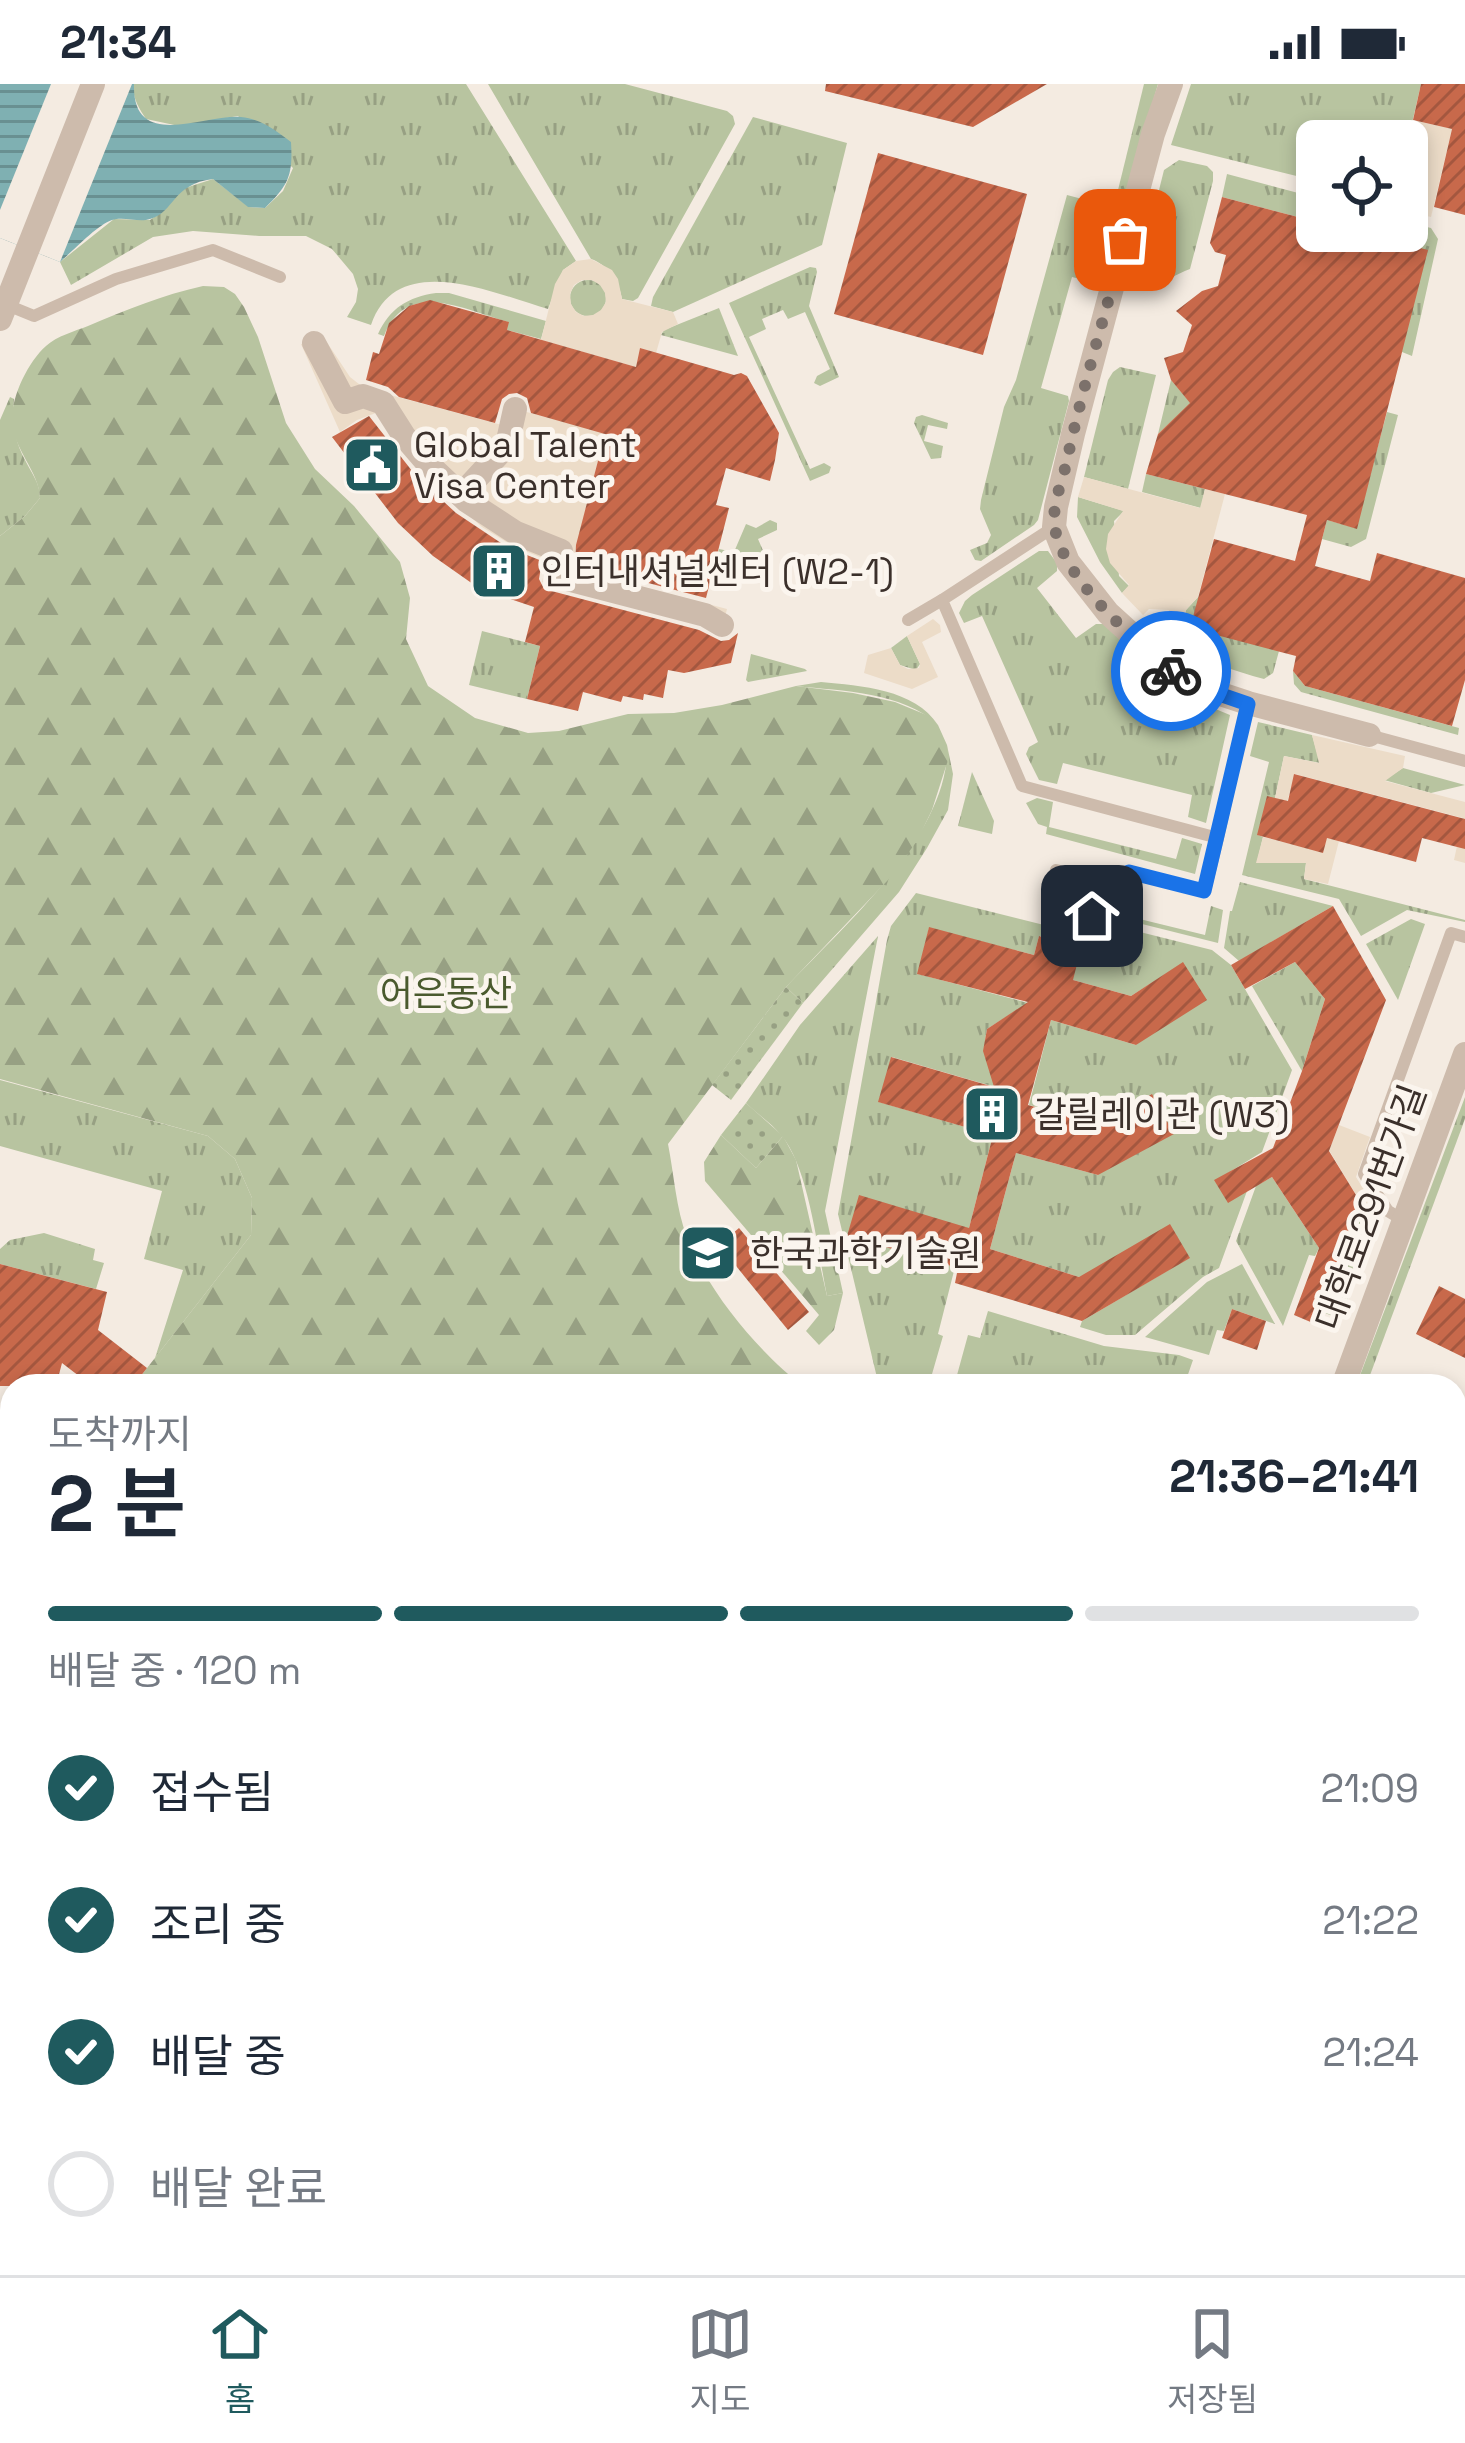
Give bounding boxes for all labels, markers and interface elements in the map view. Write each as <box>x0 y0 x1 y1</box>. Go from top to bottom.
text: 21:34 <box>60 14 176 71</box>
map controls <box>1296 120 1428 252</box>
button: locate <box>1296 120 1428 252</box>
pin <box>1074 189 1176 291</box>
icon: bag <box>1092 207 1158 273</box>
place label: Global Talent Visa Center <box>414 422 637 509</box>
public building icon: Global Talent Visa Center <box>341 434 403 496</box>
building icon: 인터내셔널센터 (W2-1) <box>468 540 530 602</box>
place label: 인터내셔널센터 (W2-1) <box>541 549 894 595</box>
courier <box>1111 611 1231 731</box>
icon: bike <box>1138 638 1204 704</box>
pin <box>1041 865 1143 967</box>
icon: home <box>1059 883 1125 949</box>
park label: 어은동산 <box>380 971 512 1017</box>
street label: 대학로291번가길 <box>1305 1079 1437 1336</box>
building icon: 갈릴레이관 (W3) <box>961 1083 1023 1145</box>
place label: 갈릴레이관 (W3) <box>1034 1092 1289 1138</box>
school or university icon: 한국과학기술원 <box>677 1222 739 1284</box>
place label: 한국과학기술원 <box>750 1231 982 1277</box>
text: 도착까지 <box>48 1410 192 1459</box>
text: 21:36–21:41 <box>1169 1448 1419 1505</box>
text: 2 분 <box>48 1454 186 1554</box>
text: 배달 중 · 120 m <box>48 1646 301 1695</box>
icon: check <box>48 1755 114 1821</box>
text: 접수됨 <box>150 1764 274 1821</box>
text: 21:09 <box>1320 1764 1419 1813</box>
icon: check <box>48 1887 114 1953</box>
text: 조리 중 <box>150 1896 286 1953</box>
text: 21:22 <box>1322 1896 1419 1945</box>
icon: check <box>48 2019 114 2085</box>
text: 배달 중 <box>150 2028 286 2085</box>
text: 21:24 <box>1323 2028 1419 2077</box>
text: 배달 완료 <box>150 2160 327 2217</box>
tab: 홈 <box>207 2301 273 2421</box>
tab: 지도 <box>687 2301 753 2421</box>
tab: 저장됨 <box>1167 2301 1258 2421</box>

